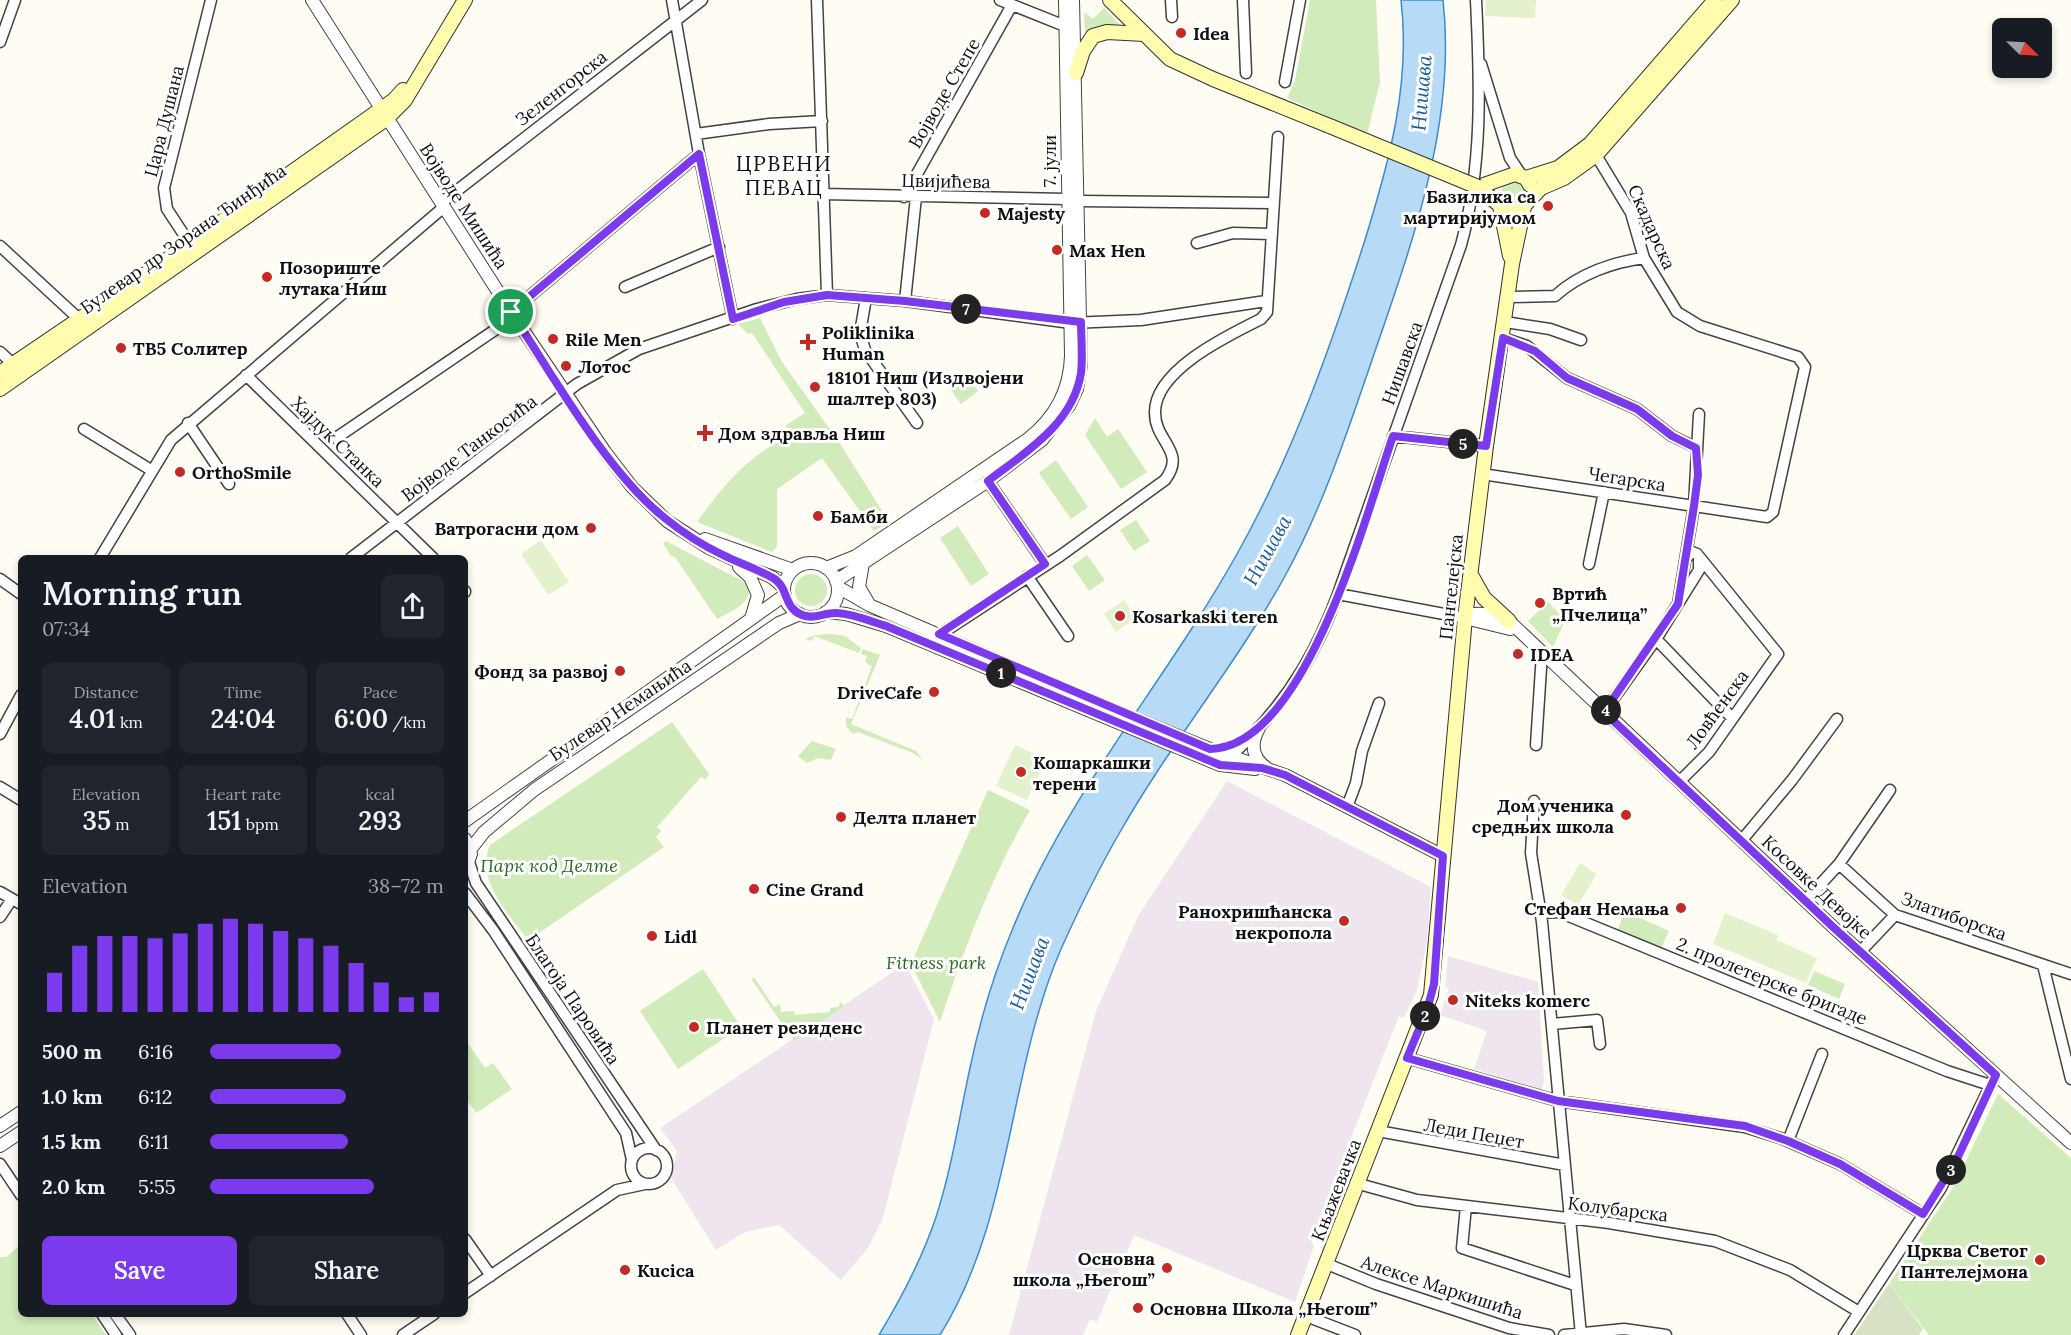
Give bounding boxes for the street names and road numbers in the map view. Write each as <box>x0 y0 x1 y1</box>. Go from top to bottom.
street label: Војводе Степе <box>903 34 985 152</box>
street label: Зеленгорска <box>511 45 611 131</box>
street label: Цара Душана <box>139 63 189 179</box>
street label: 7. јули <box>1038 135 1061 187</box>
street label: Војводе Мишића <box>415 139 513 273</box>
street label: Булевар др Зорана Ђинђића <box>76 159 290 319</box>
street label: Цвијићева <box>901 169 991 193</box>
street label: Скадарска <box>1623 181 1681 273</box>
street label: Нишавска <box>1376 318 1428 408</box>
street label: Војводе Танкосића <box>397 389 541 507</box>
street label: Хајдук Станка <box>286 392 390 492</box>
street label: Чегарска <box>1586 462 1668 496</box>
street label: Пантелејска <box>1434 533 1468 641</box>
street label: Булевар Немањића <box>544 654 696 766</box>
street label: Ловћенска <box>1681 665 1753 753</box>
street label: Косовке Девојке <box>1757 830 1877 944</box>
street label: Златиборска <box>1898 886 2010 946</box>
street label: Благоја Паровића <box>521 929 625 1069</box>
street label: 2. пролетерске бригаде <box>1673 932 1871 1030</box>
street label: Леди Пеџет <box>1422 1113 1526 1153</box>
street label: Књажевачка <box>1306 1136 1366 1244</box>
street label: Колубарска <box>1566 1191 1670 1227</box>
street label: Алексе Маркишића <box>1357 1250 1526 1324</box>

